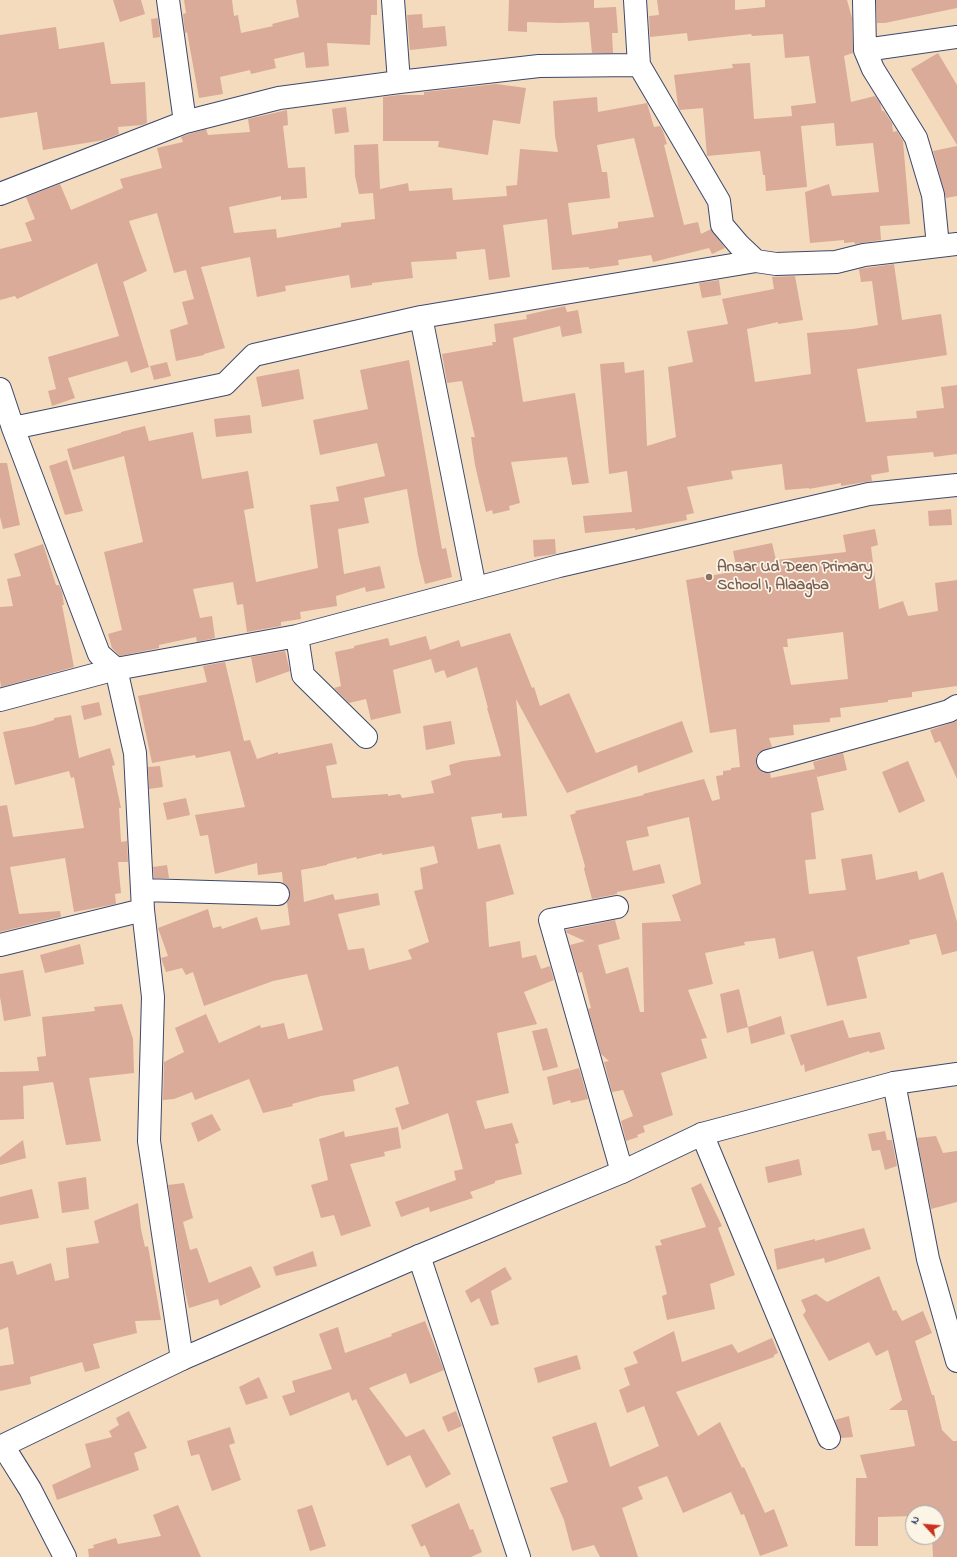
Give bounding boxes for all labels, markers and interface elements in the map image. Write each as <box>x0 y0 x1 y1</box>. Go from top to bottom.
place label: Ansar Ud Deen Primary School I, Alaagba <box>717 558 873 596</box>
marker: Ansar Ud Deen Primary School I, Alaagba <box>704 572 714 582</box>
north arrow <box>905 1505 945 1545</box>
text: N <box>906 1513 924 1527</box>

